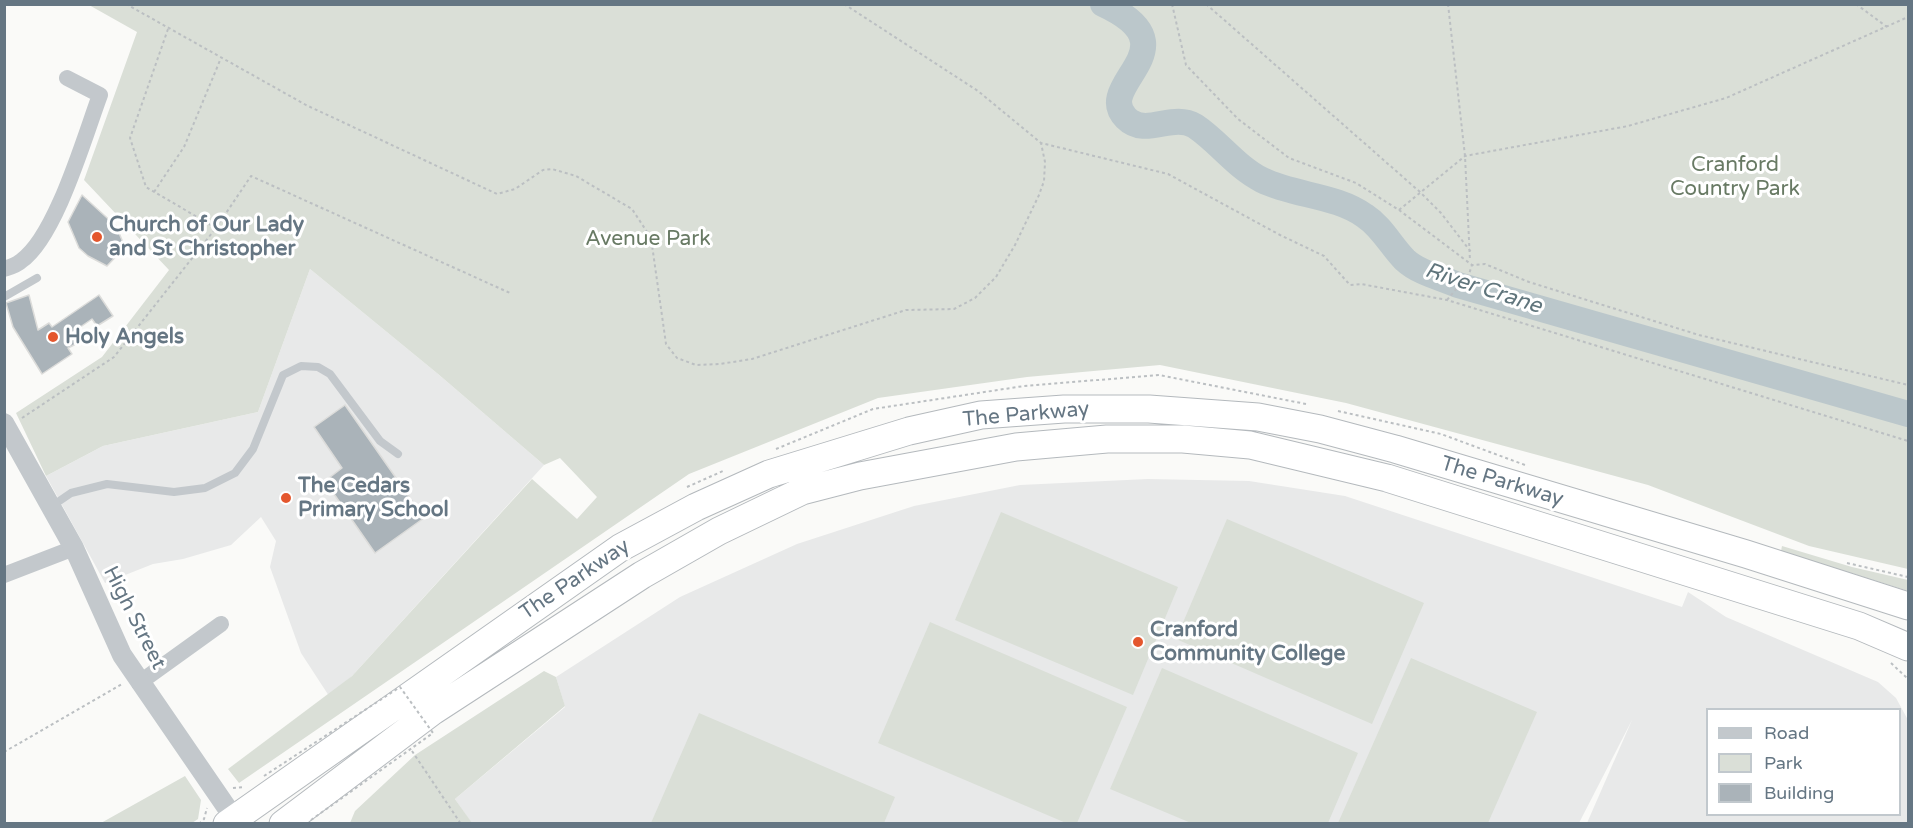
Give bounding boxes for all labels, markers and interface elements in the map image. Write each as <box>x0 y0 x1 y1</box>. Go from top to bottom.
park label: Cranford Country Park <box>1670 152 1800 202</box>
place label: Church of Our Lady and St Christopher <box>109 212 304 262</box>
park label: Avenue Park <box>585 226 711 252</box>
marker: Church of Our Lady and St Christopher <box>90 230 104 244</box>
water label: River Crane <box>1421 258 1545 320</box>
place label: Holy Angels <box>65 324 184 350</box>
marker: Holy Angels <box>46 330 60 344</box>
street label: The Parkway <box>962 397 1090 433</box>
street label: The Parkway <box>1438 451 1566 513</box>
place label: The Cedars Primary School <box>298 473 449 523</box>
marker: The Cedars Primary School <box>279 491 293 505</box>
street label: The Parkway <box>515 534 635 626</box>
street label: High Street <box>97 562 171 674</box>
place label: Cranford Community College <box>1150 617 1345 667</box>
marker: Cranford Community College <box>1131 635 1145 649</box>
legend <box>1706 708 1901 816</box>
text: Road <box>1764 722 1809 744</box>
text: Park <box>1764 752 1802 774</box>
text: Building <box>1764 782 1834 804</box>

